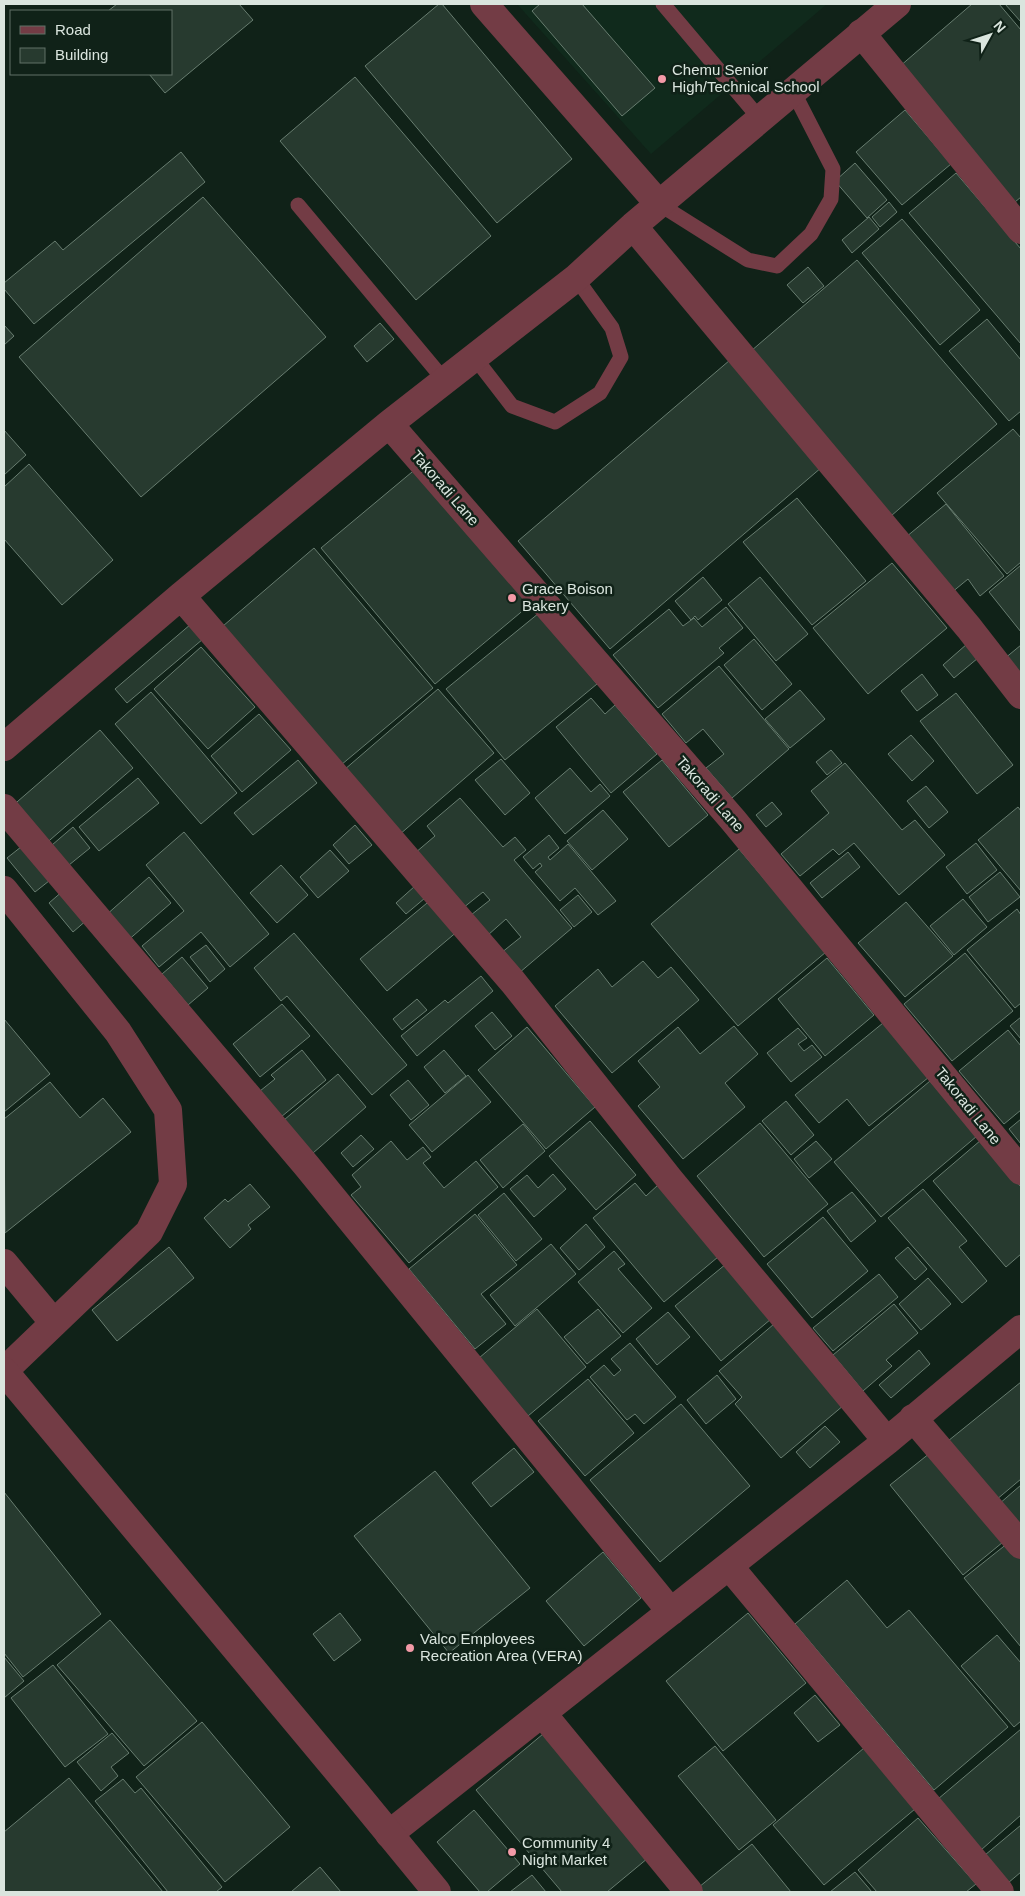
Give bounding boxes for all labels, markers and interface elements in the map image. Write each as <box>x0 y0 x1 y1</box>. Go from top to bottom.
legend <box>10 10 172 75</box>
north arrow <box>965 10 1015 60</box>
text: N <box>991 18 1009 36</box>
text: Road <box>55 21 91 38</box>
text: Building <box>55 46 108 63</box>
place label: Chemu Senior High/Technical School <box>672 61 820 95</box>
marker: Chemu Senior High/Technical School <box>656 73 668 85</box>
street label: Takoradi Lane <box>408 447 483 529</box>
place label: Grace Boison Bakery <box>522 580 613 614</box>
marker: Grace Boison Bakery <box>506 592 518 604</box>
street label: Takoradi Lane <box>673 753 748 835</box>
street label: Takoradi Lane <box>932 1064 1005 1148</box>
place label: Valco Employees Recreation Area (VERA) <box>420 1630 583 1664</box>
marker: Valco Employees Recreation Area (VERA) <box>404 1642 416 1654</box>
place label: Community 4 Night Market <box>522 1834 610 1868</box>
marker: Community 4 Night Market <box>506 1846 518 1858</box>

